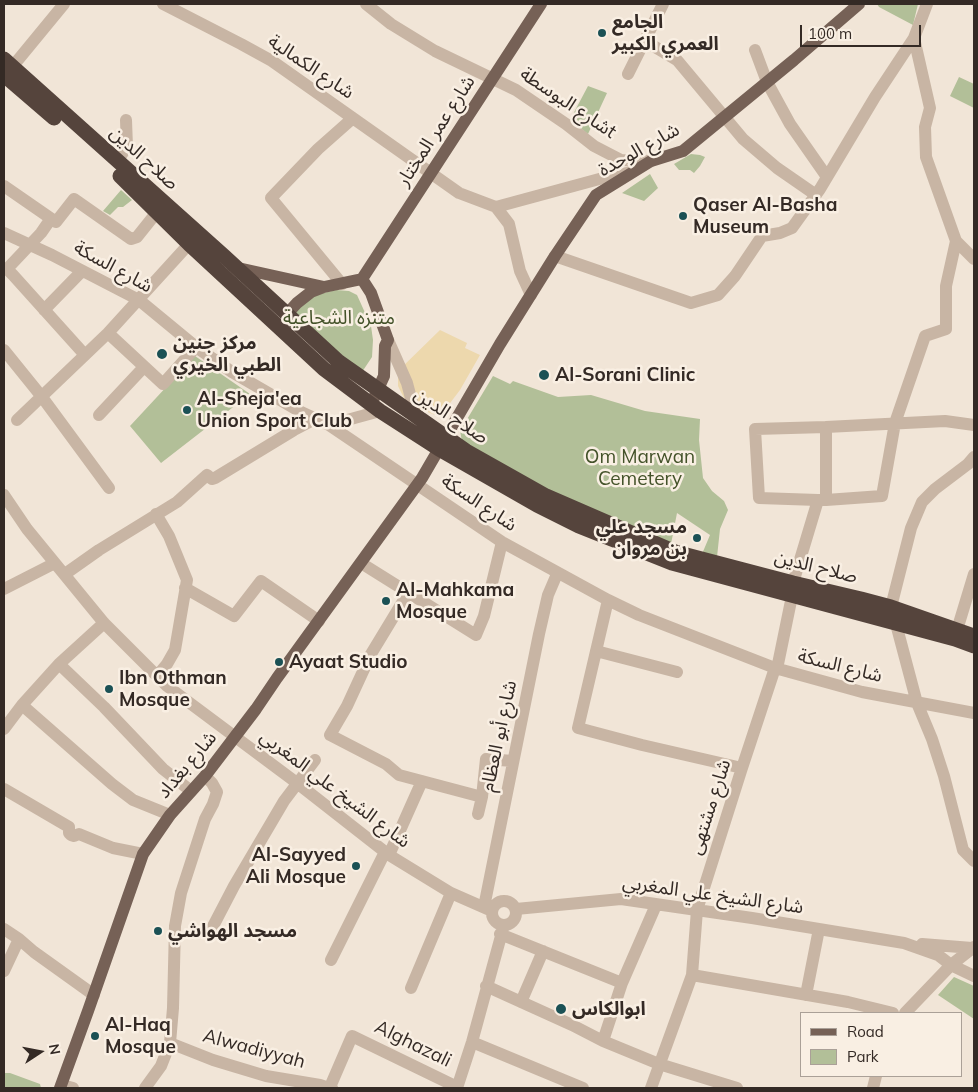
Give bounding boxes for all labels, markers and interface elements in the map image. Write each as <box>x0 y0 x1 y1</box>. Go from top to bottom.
place label: الجامع العمري الكبير <box>612 11 719 55</box>
scale bar <box>803 15 924 47</box>
text: 100 m <box>808 24 852 43</box>
marker: الجامع العمري الكبير <box>596 27 608 39</box>
street label: شارع الكمالية <box>264 30 358 104</box>
street label: شارع البوسطةt <box>516 62 620 144</box>
street label: شارع عمر المختار <box>392 71 480 191</box>
street label: شارع الوحدة <box>594 118 684 182</box>
street label: صلاح الدين <box>105 121 183 195</box>
place label: Qaser Al-Basha Museum <box>693 194 838 238</box>
marker: Qaser Al-Basha Museum <box>677 210 689 222</box>
street label: شارع السكة <box>70 236 156 298</box>
park label: متنزه الشجاعية <box>283 307 395 329</box>
place label: مركز جنين الطبي الخيري <box>173 332 281 376</box>
marker: مركز جنين الطبي الخيري <box>155 347 169 361</box>
place label: Al-Sorani Clinic <box>555 364 695 386</box>
marker: Al-Sorani Clinic <box>537 368 551 382</box>
street label: صلاح الدين <box>409 383 493 449</box>
place label: Al-Sheja'ea Union Sport Club <box>197 388 352 432</box>
marker: Al-Sheja'ea Union Sport Club <box>181 404 193 416</box>
park label: Om Marwan Cemetery <box>585 446 695 490</box>
street label: شارع السكة <box>437 469 521 537</box>
place label: مسجد علي بن مروان <box>596 516 687 560</box>
marker: مسجد علي بن مروان <box>691 532 703 544</box>
street label: صلاح الدين <box>772 546 860 588</box>
place label: Al-Mahkama Mosque <box>396 579 514 623</box>
marker: Al-Mahkama Mosque <box>380 595 392 607</box>
street label: شارع السكة <box>795 644 885 688</box>
place label: Ayaat Studio <box>289 651 407 673</box>
marker: Ayaat Studio <box>273 656 285 668</box>
place label: Ibn Othman Mosque <box>119 667 227 711</box>
street label: شارع أبو العظام <box>476 678 522 794</box>
marker: Ibn Othman Mosque <box>103 683 115 695</box>
street label: شارع الشيخ علي المغربي <box>255 725 415 853</box>
street label: شارع بغداد <box>152 727 222 803</box>
street label: شارع مشتهى <box>684 756 736 858</box>
place label: Al-Sayyed Ali Mosque <box>246 844 346 888</box>
marker: Al-Sayyed Ali Mosque <box>350 860 362 872</box>
street label: شارع الشيخ علي المغربي <box>621 871 805 919</box>
place label: مسجد الهواشي <box>168 920 297 942</box>
marker: مسجد الهواشي <box>152 925 164 937</box>
place label: ابوالكاس <box>572 998 646 1020</box>
marker: ابوالكاس <box>554 1002 568 1016</box>
legend <box>800 1012 963 1077</box>
place label: Al-Haq Mosque <box>105 1014 176 1058</box>
street label: Alghazali <box>371 1016 455 1072</box>
text: Road <box>847 1022 884 1041</box>
street label: Alwadiyyah <box>200 1024 308 1074</box>
north arrow <box>15 1027 65 1077</box>
marker: Al-Haq Mosque <box>89 1030 101 1042</box>
text: N <box>45 1042 65 1056</box>
text: Park <box>847 1047 879 1066</box>

